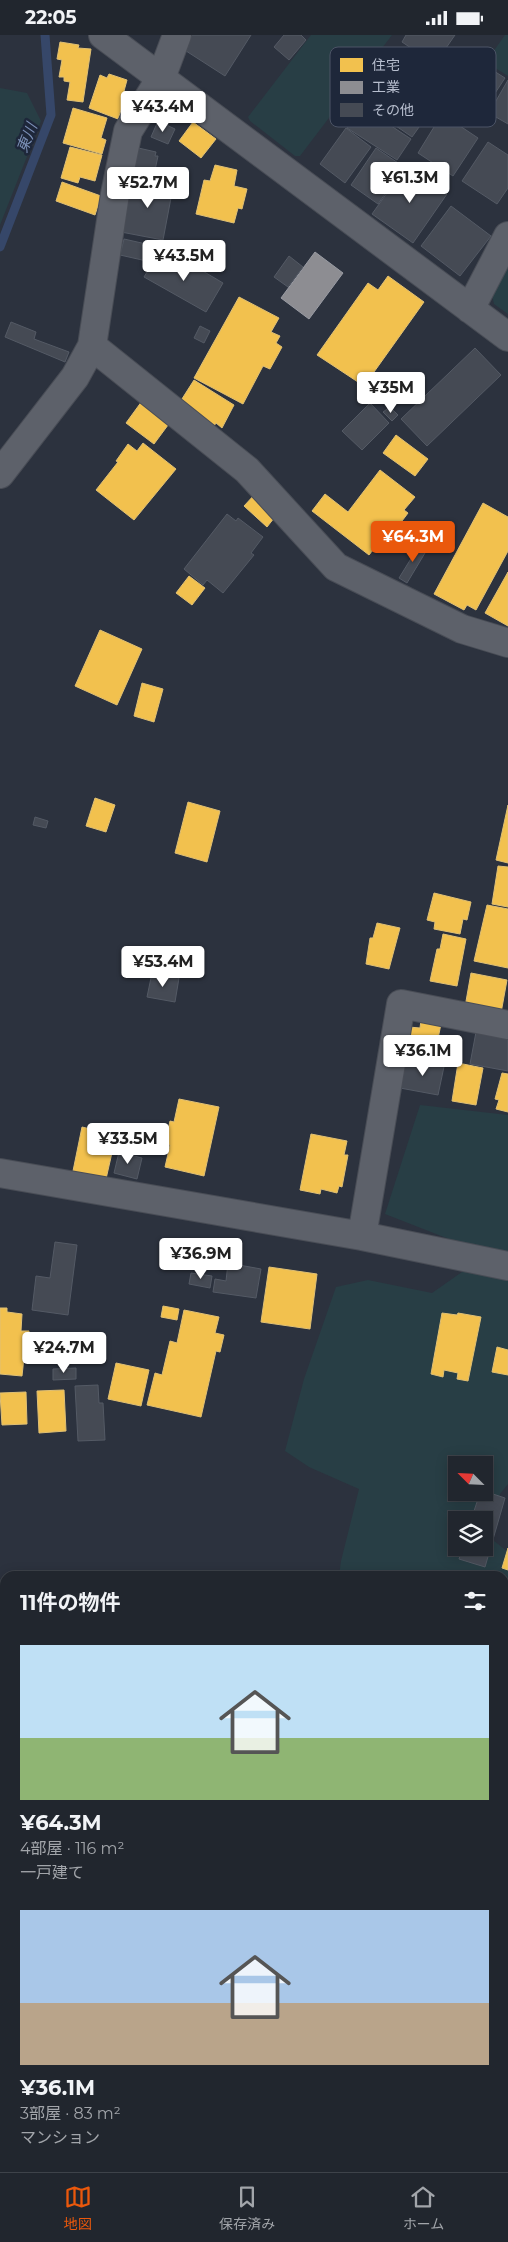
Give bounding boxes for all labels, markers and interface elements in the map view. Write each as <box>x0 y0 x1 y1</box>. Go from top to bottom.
text: 22:05 <box>25 6 77 29</box>
legend <box>330 47 496 127</box>
text: 住宅 <box>372 56 400 74</box>
text: 工業 <box>372 78 400 96</box>
pin: ¥43.4M <box>122 91 204 133</box>
text: ¥43.4M <box>132 97 194 116</box>
text: その他 <box>372 101 414 119</box>
water label: 東川 <box>12 119 41 155</box>
pin: ¥61.3M <box>369 161 451 204</box>
pin: ¥52.7M <box>107 167 189 209</box>
text: ¥61.3M <box>381 168 439 187</box>
text: ¥52.7M <box>118 173 178 192</box>
pin: ¥43.5M <box>143 239 225 282</box>
text: ¥43.5M <box>154 246 215 265</box>
pin: ¥35M <box>361 371 421 414</box>
text: ¥35M <box>368 378 414 397</box>
pin: ¥64.3M <box>372 521 454 563</box>
text: ¥64.3M <box>382 527 444 546</box>
pin: ¥53.4M <box>122 945 204 988</box>
text: ¥53.4M <box>132 952 194 971</box>
pin: ¥36.1M <box>382 1035 464 1077</box>
text: ¥36.1M <box>394 1041 452 1060</box>
pin: ¥33.5M <box>87 1123 169 1165</box>
text: ¥33.5M <box>98 1129 158 1148</box>
pin: ¥36.9M <box>160 1237 242 1280</box>
text: ¥36.9M <box>170 1244 232 1263</box>
pin: ¥24.7M <box>23 1331 105 1374</box>
text: ¥24.7M <box>33 1338 95 1357</box>
north arrow <box>448 1456 492 1501</box>
map controls <box>448 1456 493 1556</box>
button: layers <box>448 1511 493 1556</box>
icon: filters <box>461 1587 489 1615</box>
text: 11件の物件 <box>20 1590 120 1615</box>
icon: home <box>210 1677 300 1767</box>
text: ¥64.3M <box>20 1810 102 1835</box>
text: 4部屋 · 116 m² <box>20 1839 124 1858</box>
text: 一戸建て <box>20 1863 84 1882</box>
icon: home <box>210 1942 300 2032</box>
text: ¥36.1M <box>20 2075 95 2100</box>
text: 3部屋 · 83 m² <box>20 2104 121 2123</box>
text: マンション <box>20 2128 100 2147</box>
tab: 地図 <box>64 2183 92 2233</box>
tab: 保存済み <box>219 2183 275 2233</box>
tab: ホーム <box>403 2183 444 2233</box>

